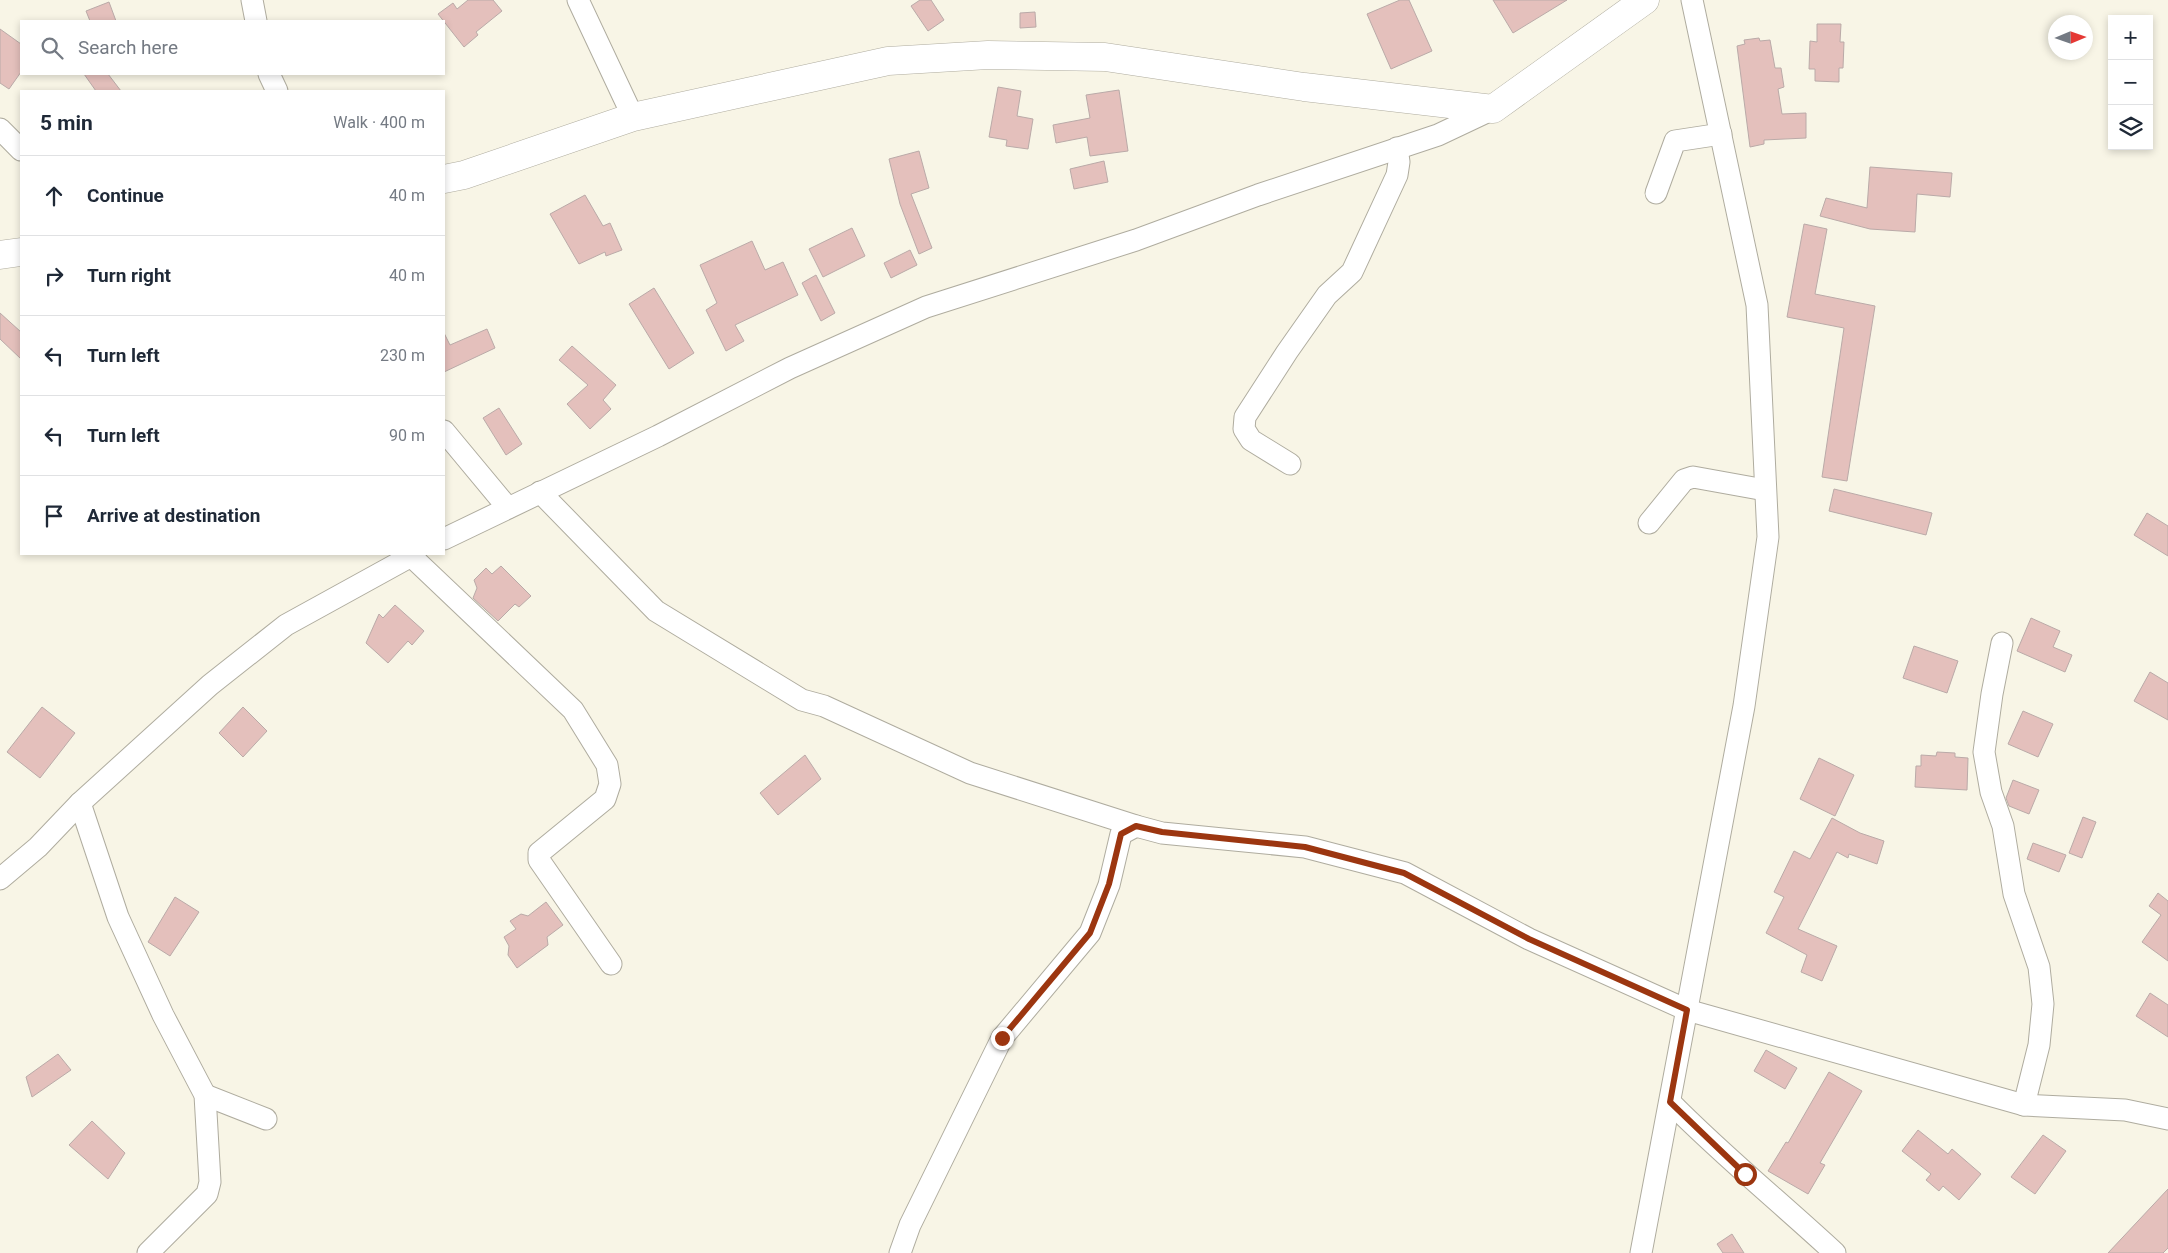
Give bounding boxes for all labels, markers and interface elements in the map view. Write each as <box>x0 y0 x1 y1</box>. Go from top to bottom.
north arrow <box>2048 15 2093 60</box>
map controls <box>2108 15 2153 150</box>
button: + <box>2108 15 2153 60</box>
search box <box>20 20 445 75</box>
icon: search <box>38 34 66 62</box>
text: Search here <box>78 36 178 59</box>
button: − <box>2108 60 2153 105</box>
button: layers <box>2108 105 2153 150</box>
text: 5 min <box>40 111 93 135</box>
text: Walk · 400 m <box>333 113 425 132</box>
icon: ahead <box>40 182 68 210</box>
text: Continue <box>87 184 164 207</box>
text: 40 m <box>389 186 425 205</box>
icon: right <box>40 262 68 290</box>
text: Turn right <box>87 264 171 287</box>
text: 40 m <box>389 266 425 285</box>
icon: left <box>40 342 68 370</box>
text: Turn left <box>87 344 160 367</box>
text: 230 m <box>380 346 425 365</box>
icon: left <box>40 422 68 450</box>
text: Turn left <box>87 424 160 447</box>
text: 90 m <box>389 426 425 445</box>
icon: arrive <box>40 502 68 530</box>
text: Arrive at destination <box>87 504 260 527</box>
route end <box>991 1027 1014 1050</box>
route start <box>1734 1163 1757 1186</box>

